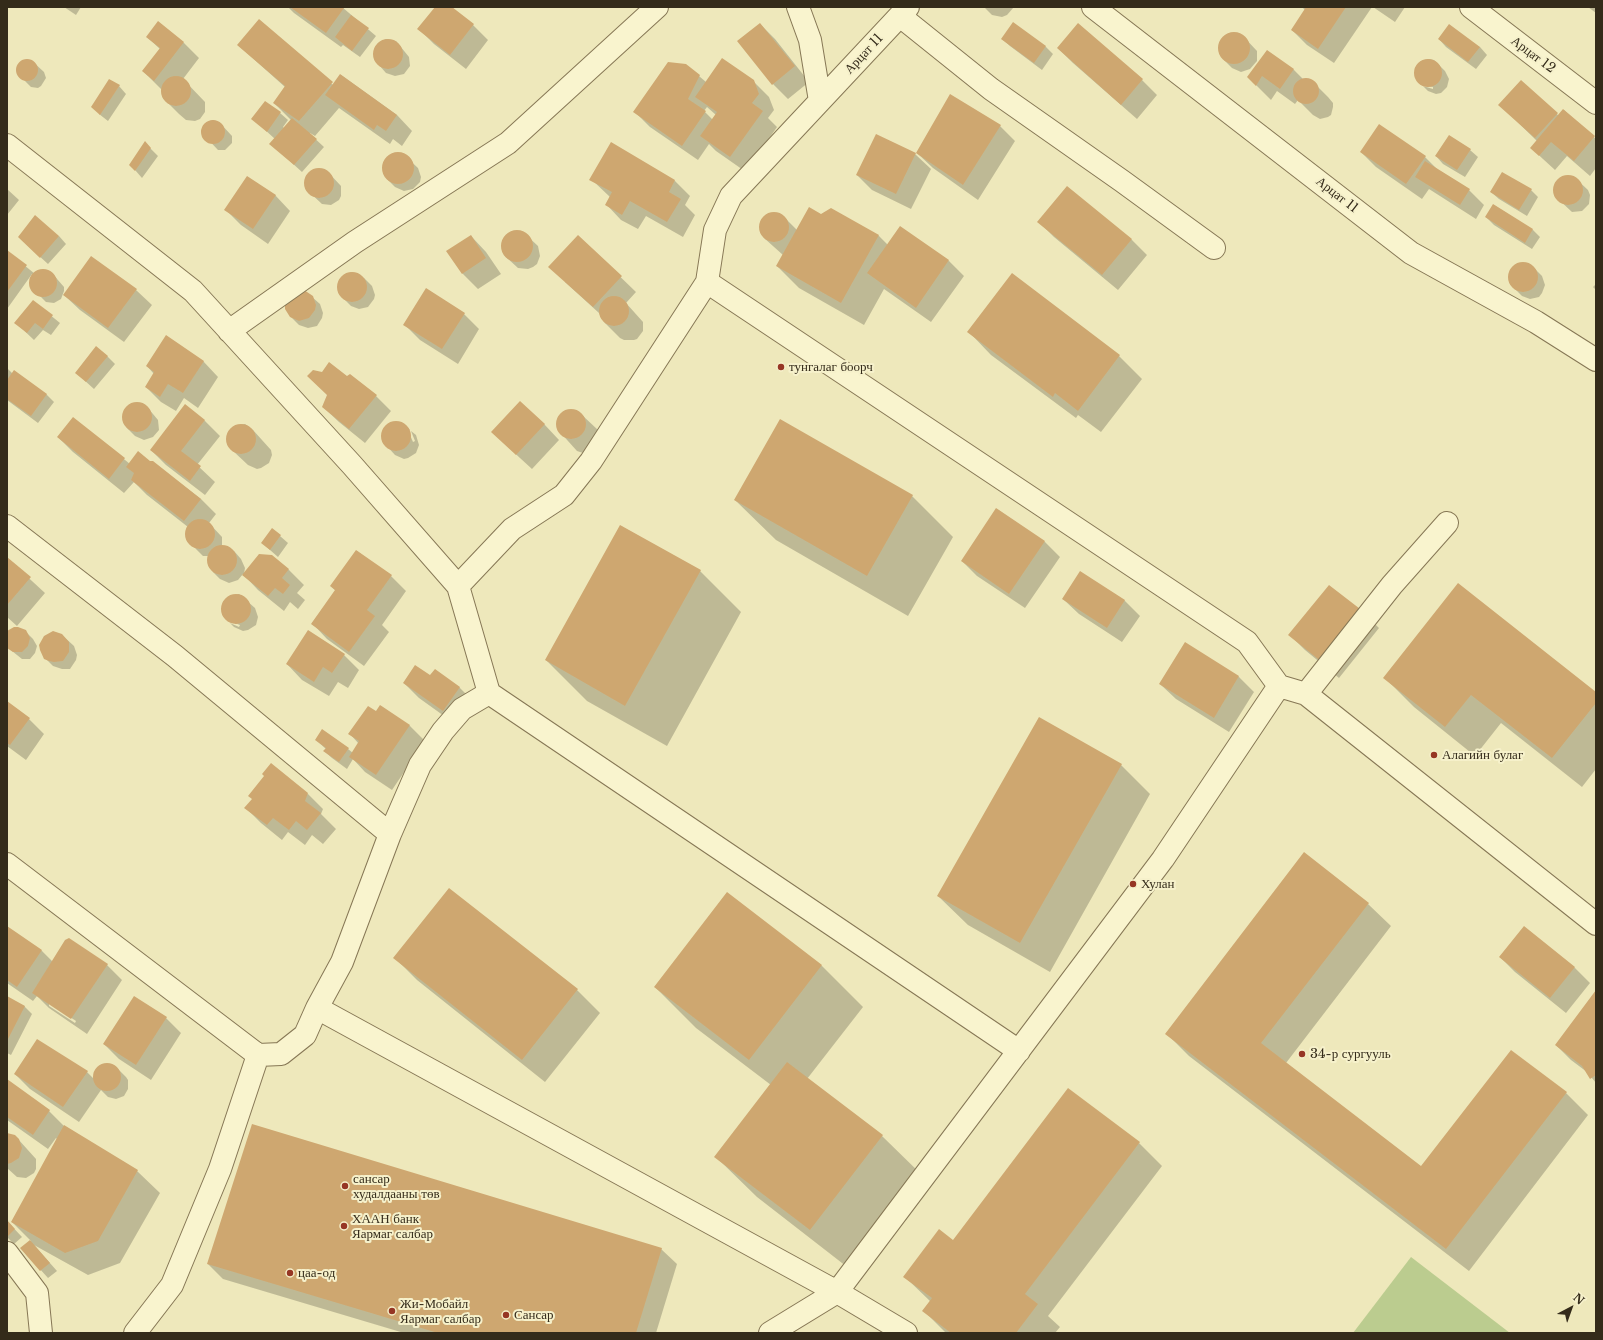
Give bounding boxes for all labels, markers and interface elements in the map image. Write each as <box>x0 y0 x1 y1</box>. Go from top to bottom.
street label: Арцат 11 <box>841 31 887 77</box>
street label: Арцат 12 <box>1508 33 1558 77</box>
street label: Арцат 11 <box>1313 174 1361 216</box>
place label: тунгалаг боорч <box>789 359 873 375</box>
marker: тунгалаг боорч <box>776 362 786 372</box>
place label: Алагийн булаг <box>1442 747 1523 763</box>
marker: Алагийн булаг <box>1429 750 1439 760</box>
place label: Хулан <box>1141 876 1174 892</box>
marker: Хулан <box>1128 879 1138 889</box>
place label: 34-р сургууль <box>1310 1046 1391 1062</box>
marker: 34-р сургууль <box>1297 1049 1307 1059</box>
place label: сансар худалдааны төв <box>353 1171 440 1202</box>
marker: сансар худалдааны төв <box>340 1181 350 1191</box>
place label: ХААН банк Яармаг салбар <box>352 1211 433 1242</box>
marker: ХААН банк Яармаг салбар <box>339 1221 349 1231</box>
place label: цаа-од <box>298 1265 335 1281</box>
marker: цаа-од <box>285 1268 295 1278</box>
north arrow <box>1551 1288 1591 1328</box>
text: N <box>1570 1290 1587 1308</box>
place label: Жи-Мобайл Яармаг салбар <box>400 1296 481 1327</box>
marker: Жи-Мобайл Яармаг салбар <box>387 1306 397 1316</box>
place label: Сансар <box>514 1307 554 1323</box>
marker: Сансар <box>501 1310 511 1320</box>

